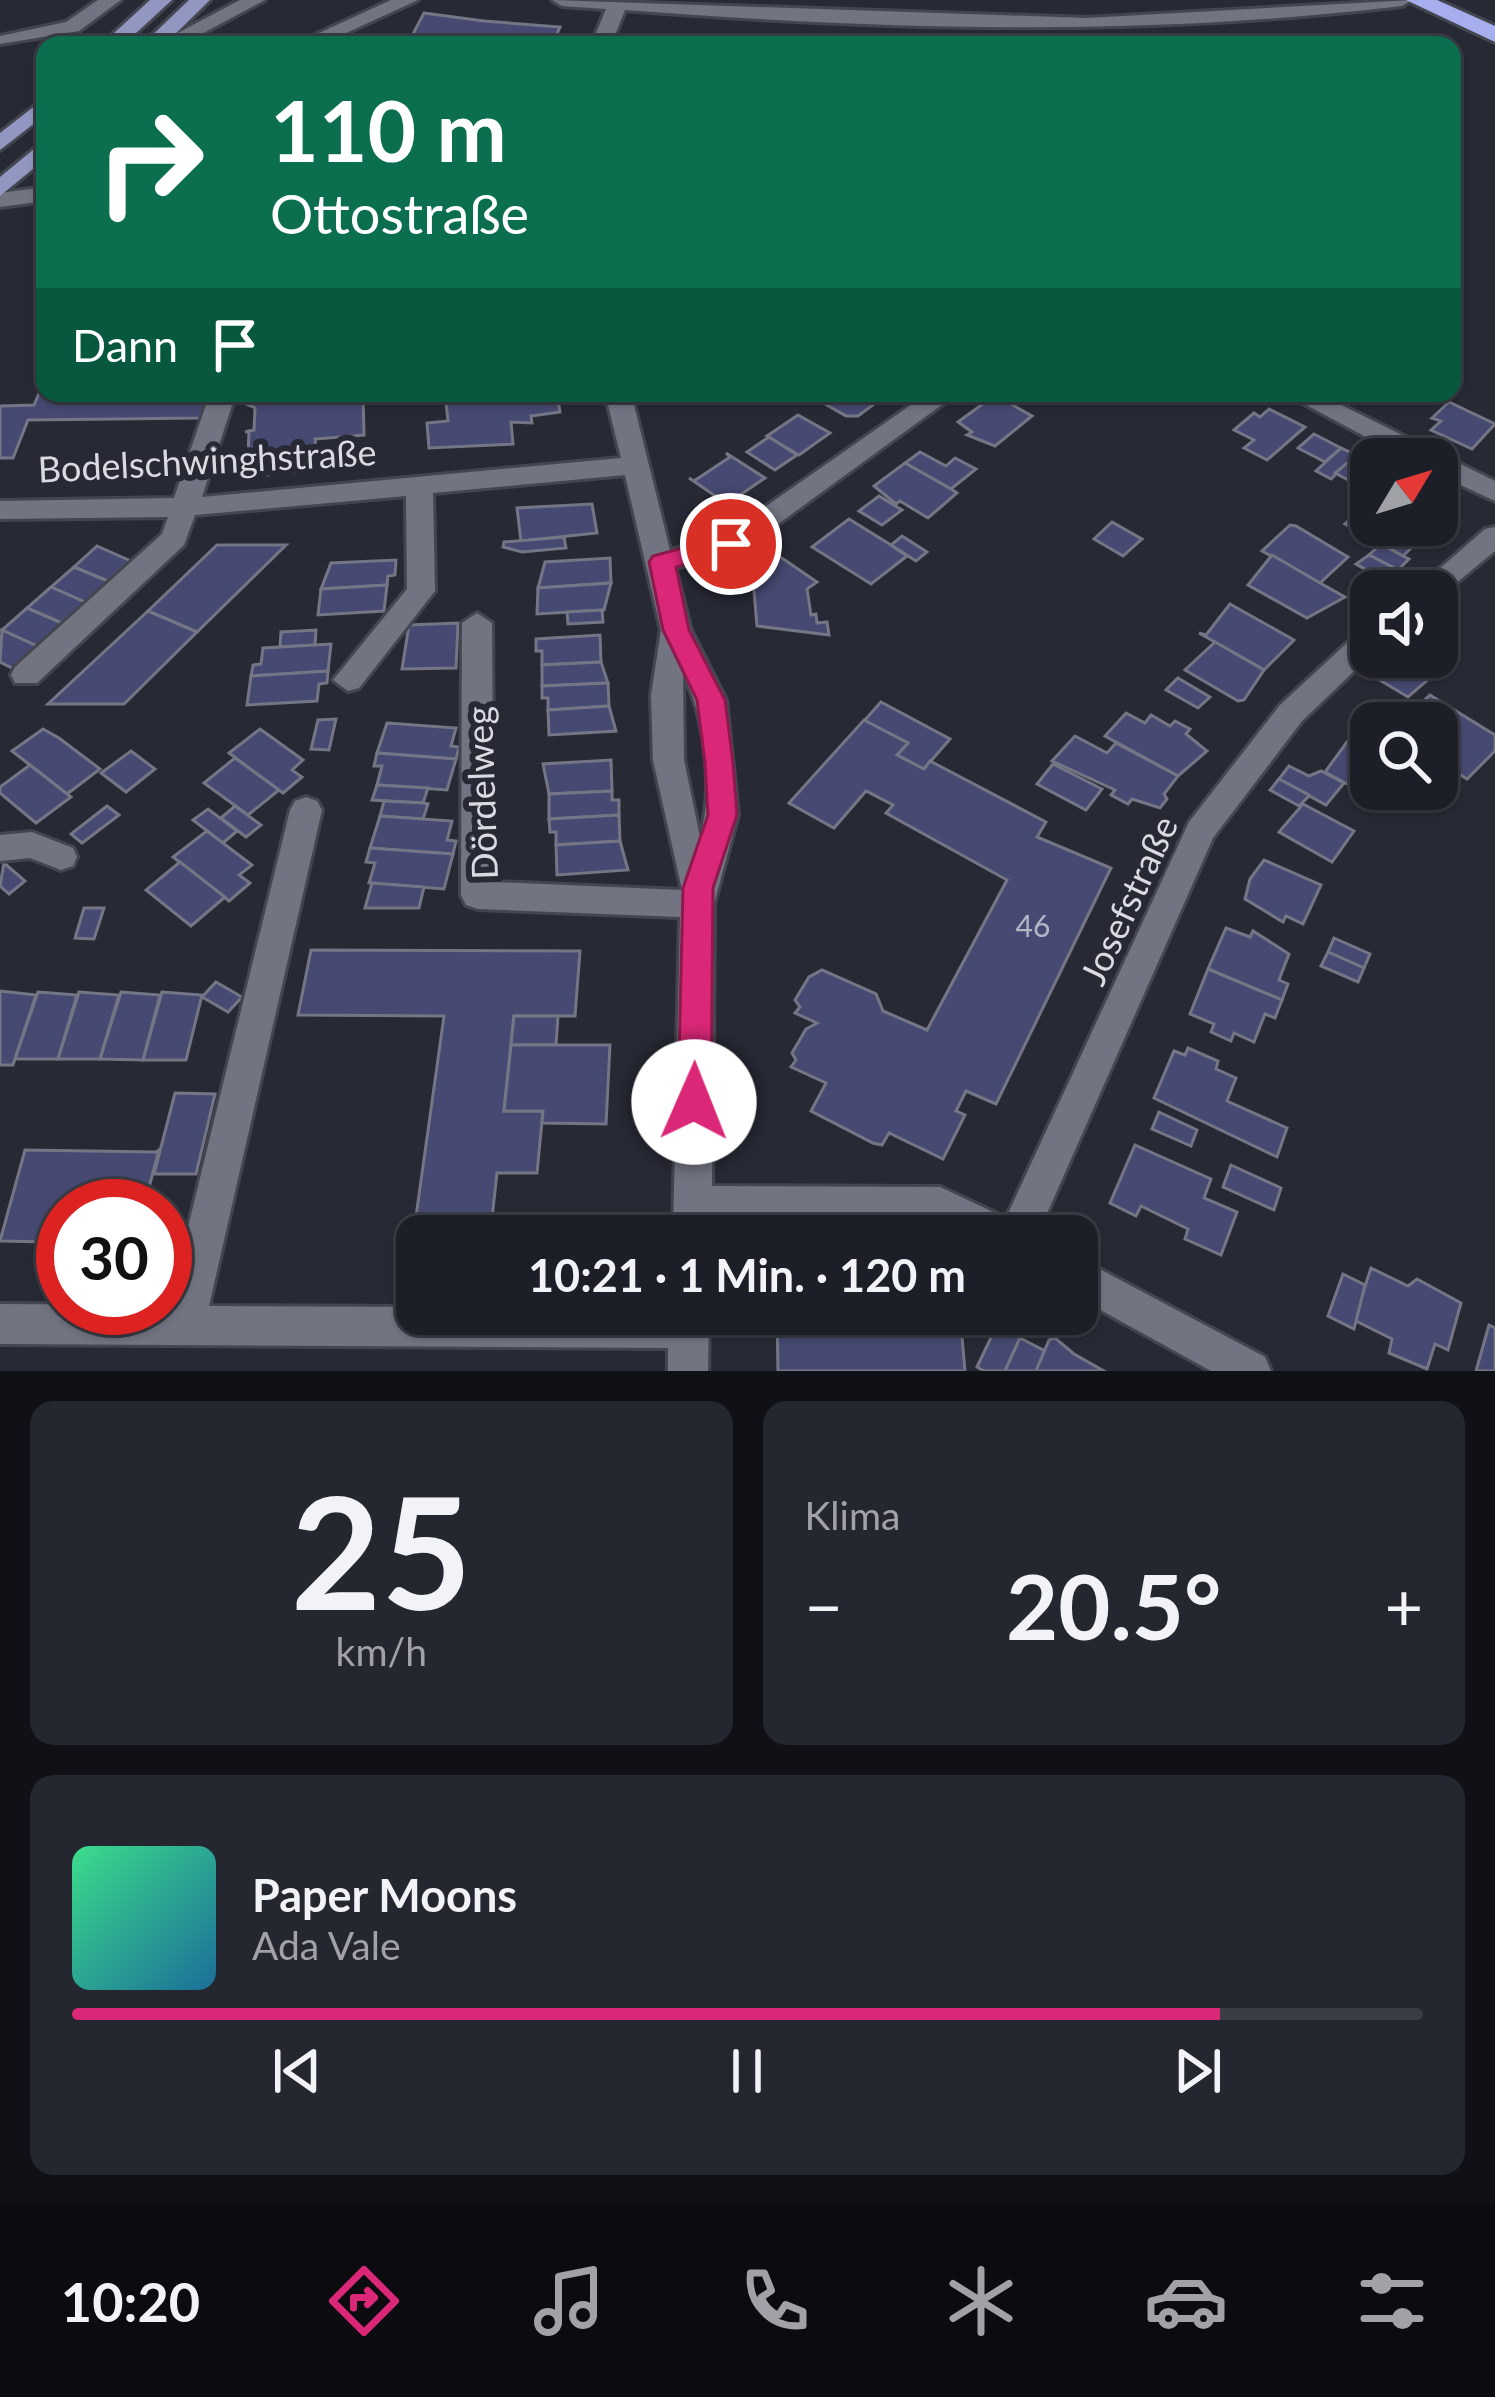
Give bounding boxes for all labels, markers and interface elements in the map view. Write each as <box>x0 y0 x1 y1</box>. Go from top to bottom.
text: 110 m <box>270 79 507 180</box>
icon: right <box>72 84 228 240</box>
text: Ottostraße <box>270 181 529 246</box>
icon: arrive <box>202 312 268 378</box>
text: Dann <box>72 318 178 372</box>
street label: Bodelschwinghstraße <box>37 429 377 491</box>
north arrow <box>1350 438 1458 546</box>
map controls <box>1350 438 1458 810</box>
pin <box>680 493 782 595</box>
icon: arrive <box>698 511 764 577</box>
button: sound <box>1350 570 1458 678</box>
button: search <box>1350 702 1458 810</box>
street label: Dördelweg <box>456 706 506 880</box>
street label: Josefstraße <box>1070 809 1186 991</box>
house number: 46 <box>1016 907 1050 943</box>
position arrow <box>631 1039 757 1165</box>
speed limit sign: 30 <box>36 1179 192 1335</box>
text: 10:21 · 1 Min. · 120 m <box>528 1248 966 1302</box>
text: 25 <box>291 1456 472 1643</box>
text: Klima <box>805 1492 900 1538</box>
text: 20.5° <box>1006 1551 1221 1659</box>
text: − <box>805 1566 843 1645</box>
text: + <box>1385 1566 1423 1645</box>
text: km/h <box>336 1628 427 1674</box>
text: Paper Moons <box>252 1868 517 1922</box>
text: Ada Vale <box>252 1922 401 1968</box>
icon: previous <box>264 2038 330 2104</box>
icon: pause <box>714 2038 780 2104</box>
icon: next <box>1165 2038 1231 2104</box>
icon: directions <box>322 2259 406 2343</box>
icon: music <box>527 2259 611 2343</box>
icon: phone <box>733 2259 817 2343</box>
icon: climate <box>939 2259 1023 2343</box>
icon: car <box>1144 2259 1228 2343</box>
icon: filters <box>1350 2259 1434 2343</box>
text: 10:20 <box>61 2269 200 2334</box>

